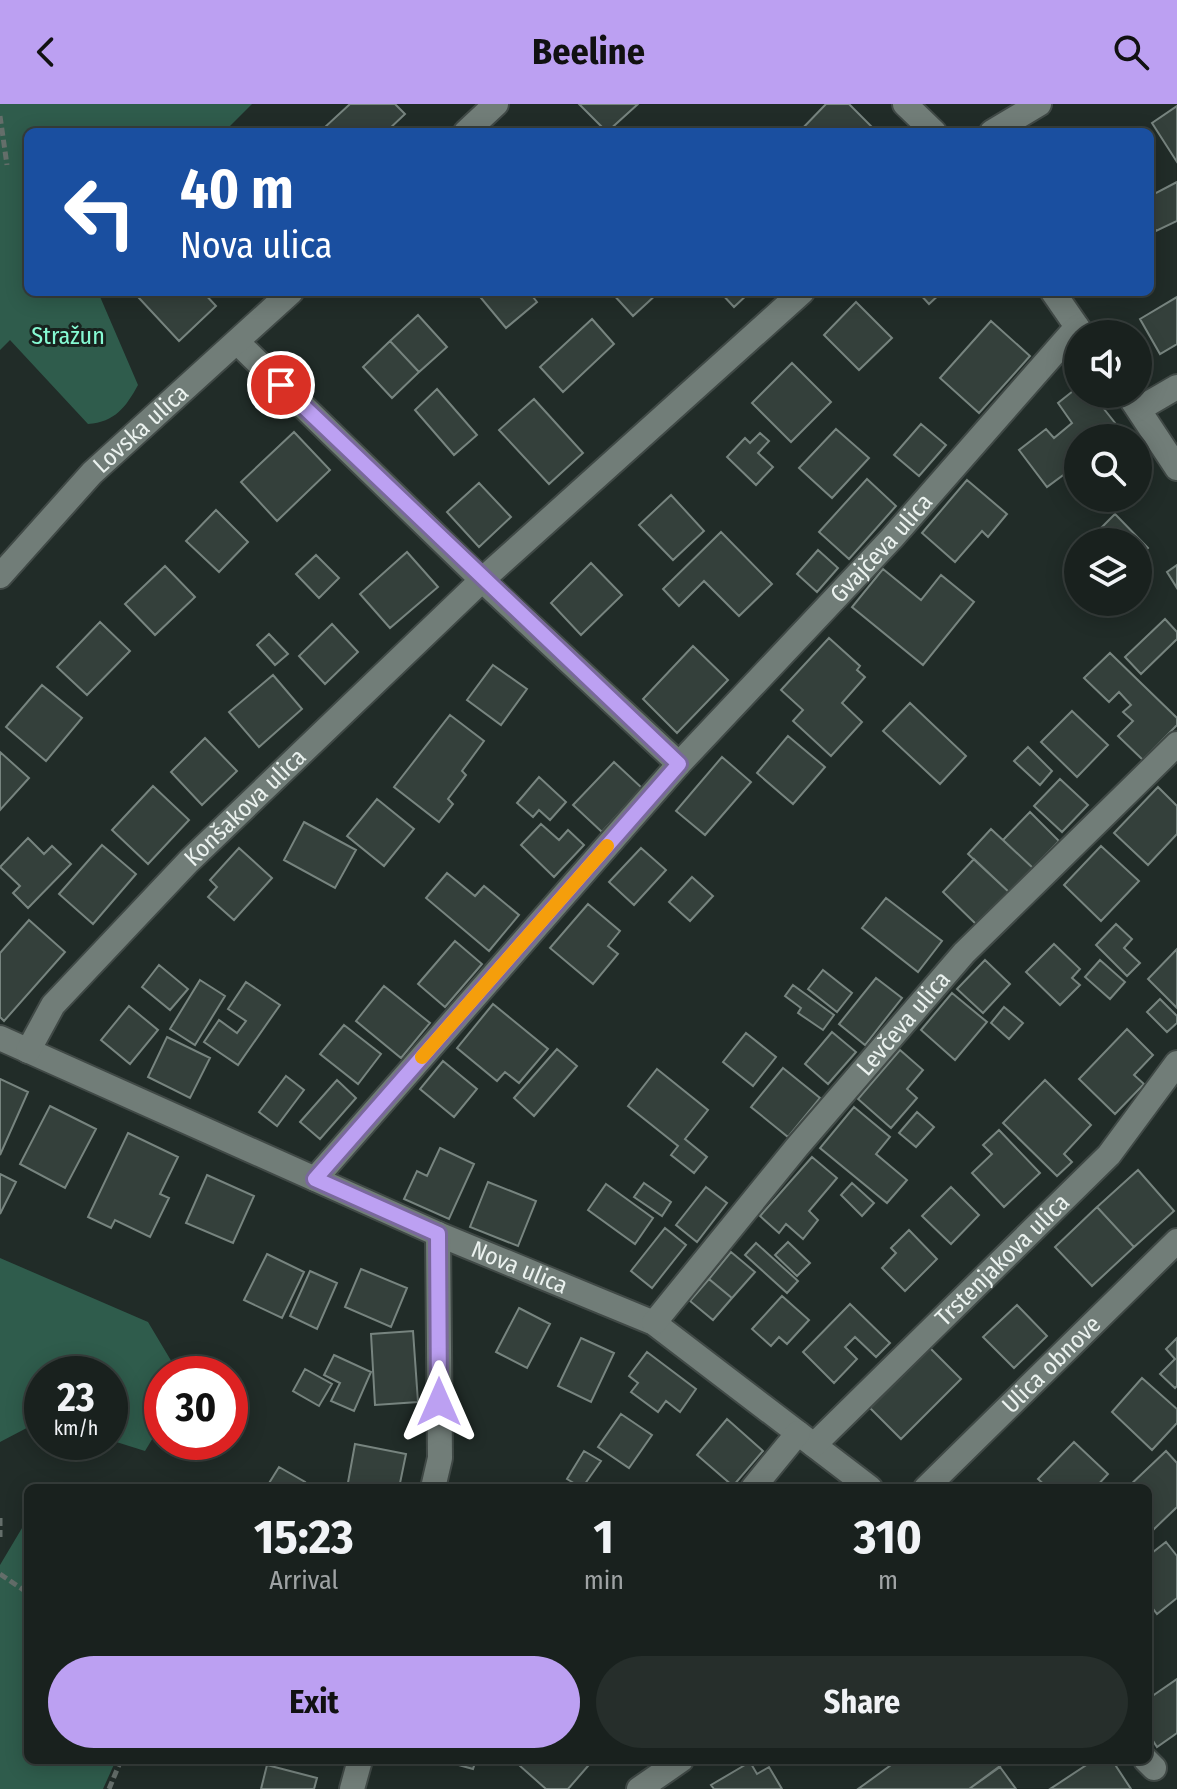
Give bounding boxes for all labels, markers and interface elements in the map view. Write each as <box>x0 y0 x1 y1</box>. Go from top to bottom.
icon: back <box>24 30 68 74</box>
text: Beeline <box>532 30 645 74</box>
icon: search <box>1109 30 1153 74</box>
text: 40 m <box>180 156 294 223</box>
icon: left <box>48 160 152 264</box>
text: Nova ulica <box>180 224 332 268</box>
map controls <box>1064 320 1152 616</box>
button: sound <box>1064 320 1152 408</box>
park label: Stražun <box>31 322 105 350</box>
pin <box>247 351 315 419</box>
icon: arrive <box>259 363 303 407</box>
street label: Lovska ulica <box>88 378 194 479</box>
button: search <box>1064 424 1152 512</box>
street label: Gvajčeva ulica <box>825 488 938 608</box>
button: layers <box>1064 528 1152 616</box>
street label: Konšakova ulica <box>178 743 312 872</box>
street label: Levčeva ulica <box>851 965 956 1081</box>
street label: Trstenjakova ulica <box>929 1188 1075 1332</box>
street label: Nova ulica <box>467 1235 572 1300</box>
street label: Ulica obnove <box>996 1310 1107 1419</box>
speed limit sign: 30 <box>144 1356 248 1460</box>
position arrow <box>397 1360 481 1444</box>
text: 23 <box>57 1374 95 1422</box>
text: km/h <box>54 1416 98 1440</box>
text: 15:23 <box>254 1508 354 1566</box>
text: 1 <box>594 1508 614 1566</box>
text: 310 <box>854 1508 922 1566</box>
text: Arrival <box>269 1565 338 1596</box>
text: min <box>584 1565 624 1596</box>
text: m <box>878 1565 898 1596</box>
button: Exit <box>48 1656 580 1748</box>
button: Share <box>596 1656 1128 1748</box>

